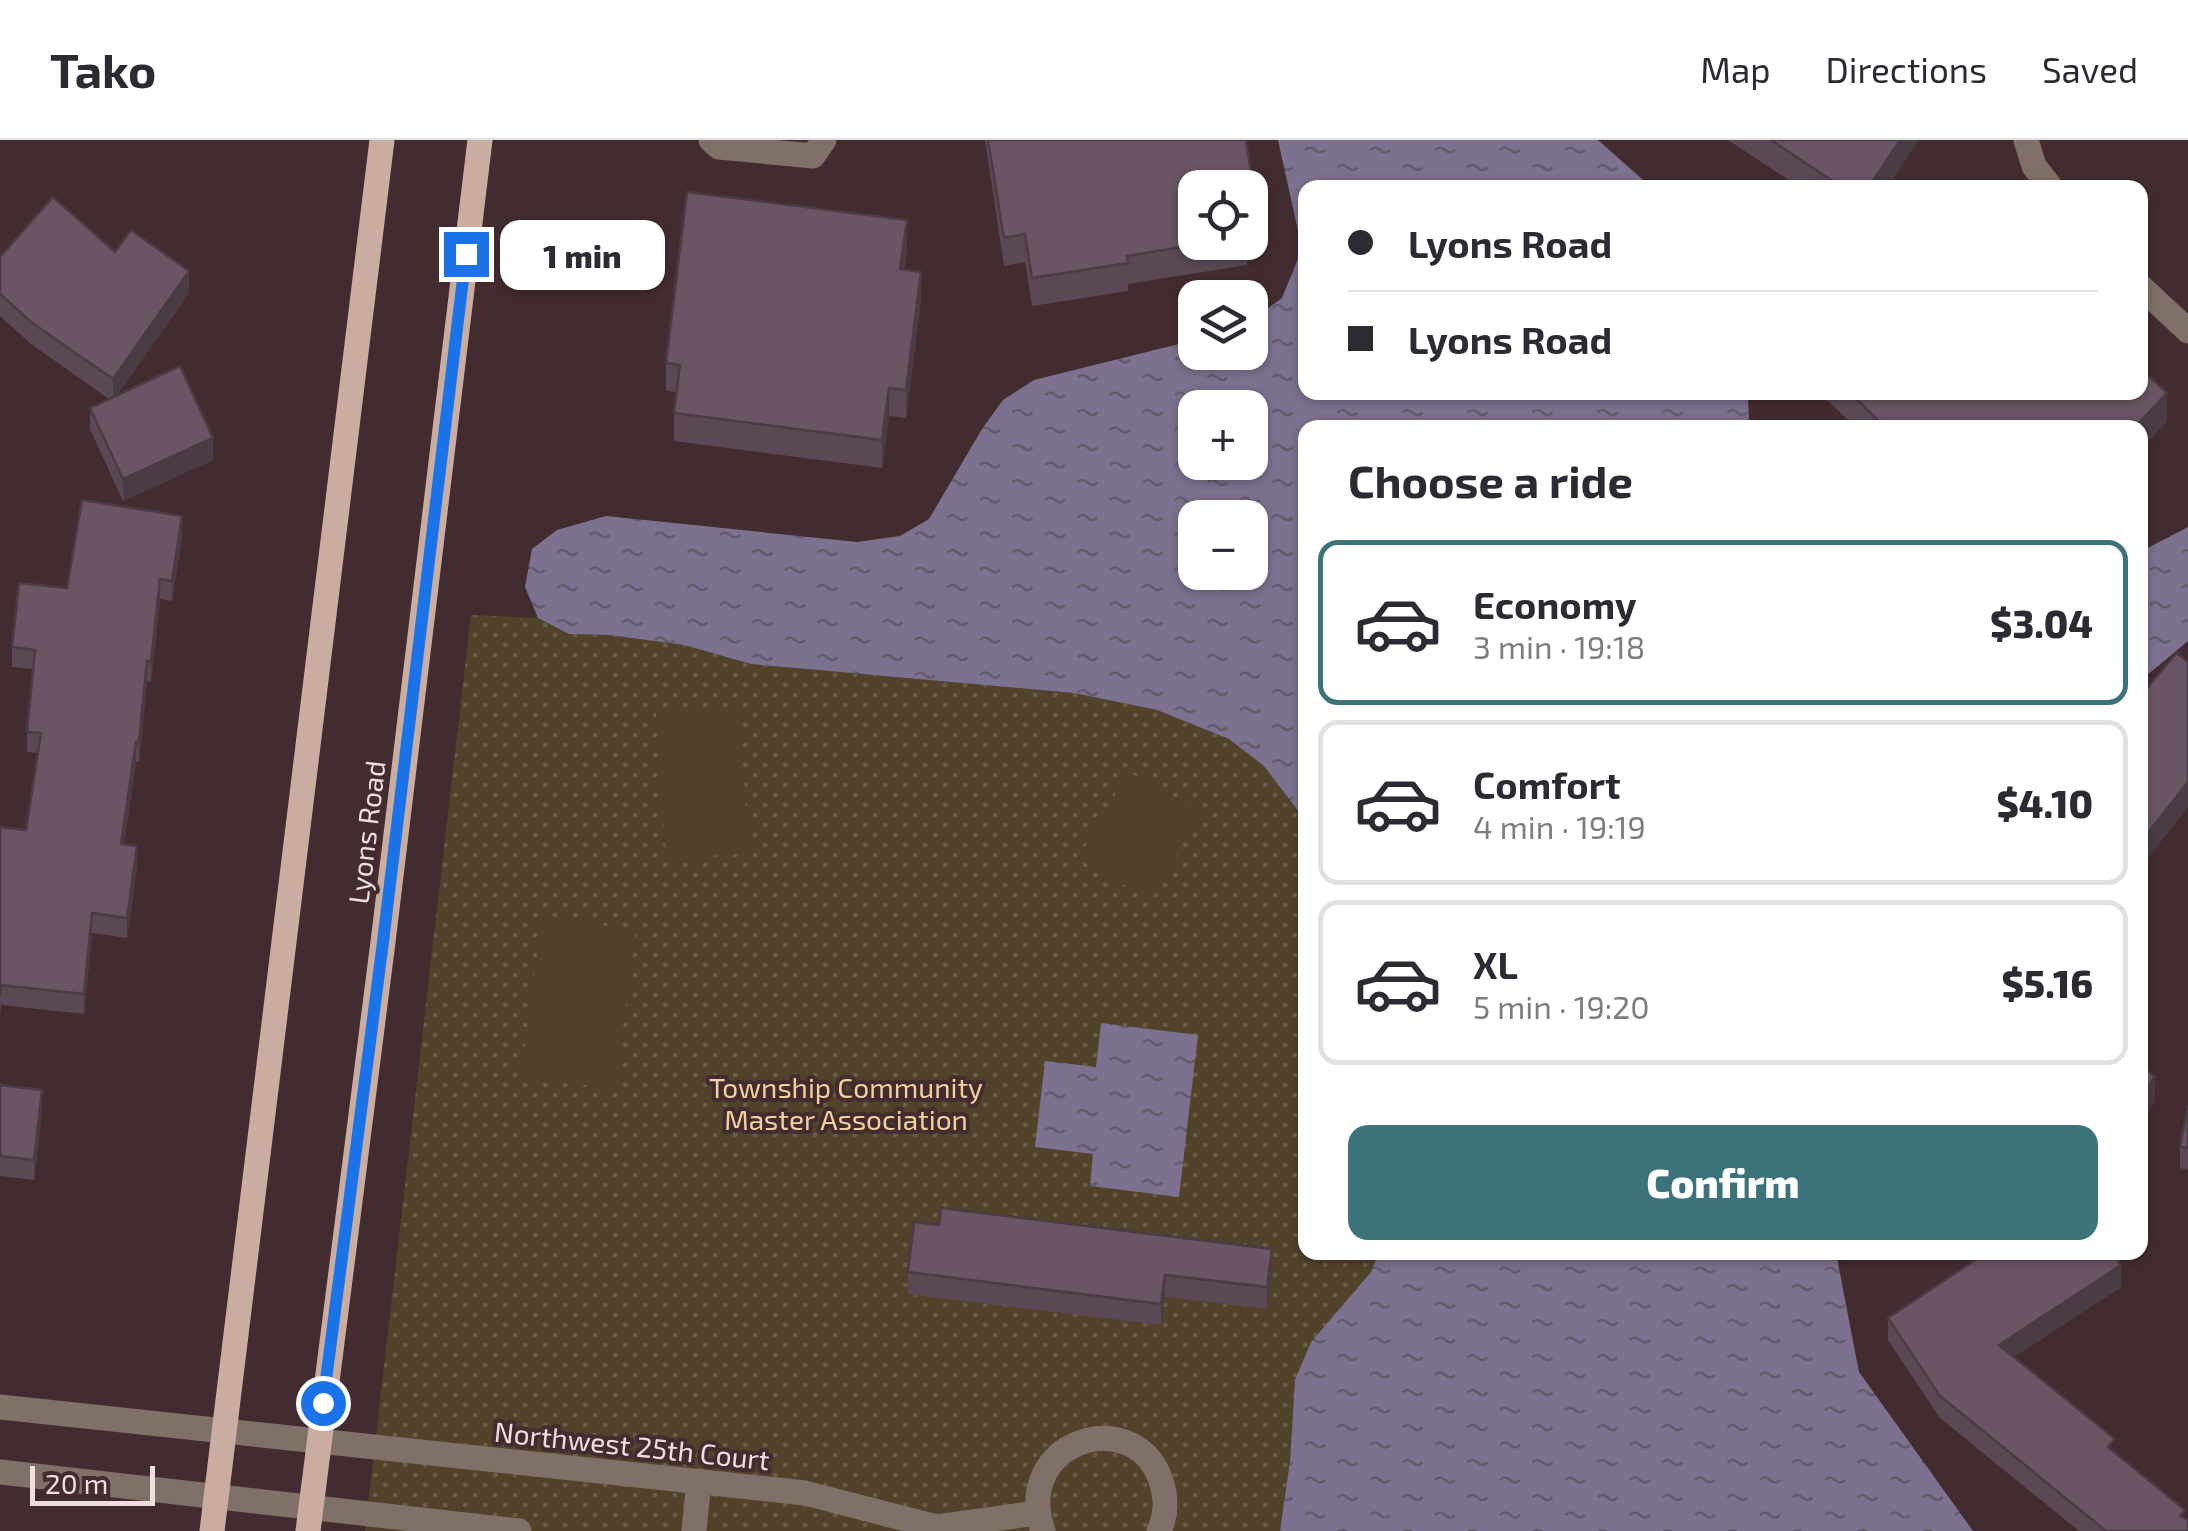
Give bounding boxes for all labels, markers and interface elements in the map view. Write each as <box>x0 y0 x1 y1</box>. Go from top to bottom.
text: Tako <box>50 40 156 98</box>
text: Map <box>1700 48 1771 90</box>
text: Directions <box>1826 48 1987 90</box>
text: Saved <box>2042 48 2138 90</box>
map controls <box>1178 170 1268 590</box>
button: locate <box>1178 170 1268 260</box>
callout: 1 min <box>501 219 666 289</box>
text: Lyons Road <box>1408 220 1612 266</box>
route end <box>444 232 489 277</box>
text: 1 min <box>543 236 622 274</box>
button: layers <box>1178 280 1268 370</box>
text: Lyons Road <box>1408 316 1612 362</box>
button: + <box>1178 390 1268 480</box>
text: Choose a ride <box>1348 453 1633 507</box>
button: − <box>1178 500 1268 590</box>
icon: car <box>1353 578 1443 668</box>
text: Economy <box>1473 581 1637 627</box>
text: $3.04 <box>1990 600 2093 646</box>
text: 3 min · 19:18 <box>1473 627 1645 665</box>
street label: Lyons Road <box>340 758 392 906</box>
icon: car <box>1353 758 1443 848</box>
text: Comfort <box>1473 761 1621 807</box>
text: $4.10 <box>1996 780 2093 826</box>
text: 4 min · 19:19 <box>1473 807 1646 845</box>
icon: car <box>1353 938 1443 1028</box>
text: XL <box>1473 941 1518 987</box>
text: $5.16 <box>2001 960 2093 1006</box>
text: 5 min · 19:20 <box>1473 987 1650 1025</box>
park label: Township Community Master Association <box>709 1070 983 1136</box>
button: Confirm <box>1348 1125 2098 1240</box>
route start <box>301 1381 346 1426</box>
street label: Northwest 25th Court <box>493 1414 771 1476</box>
scale bar <box>30 1461 155 1506</box>
text: 20 m <box>45 1466 108 1500</box>

